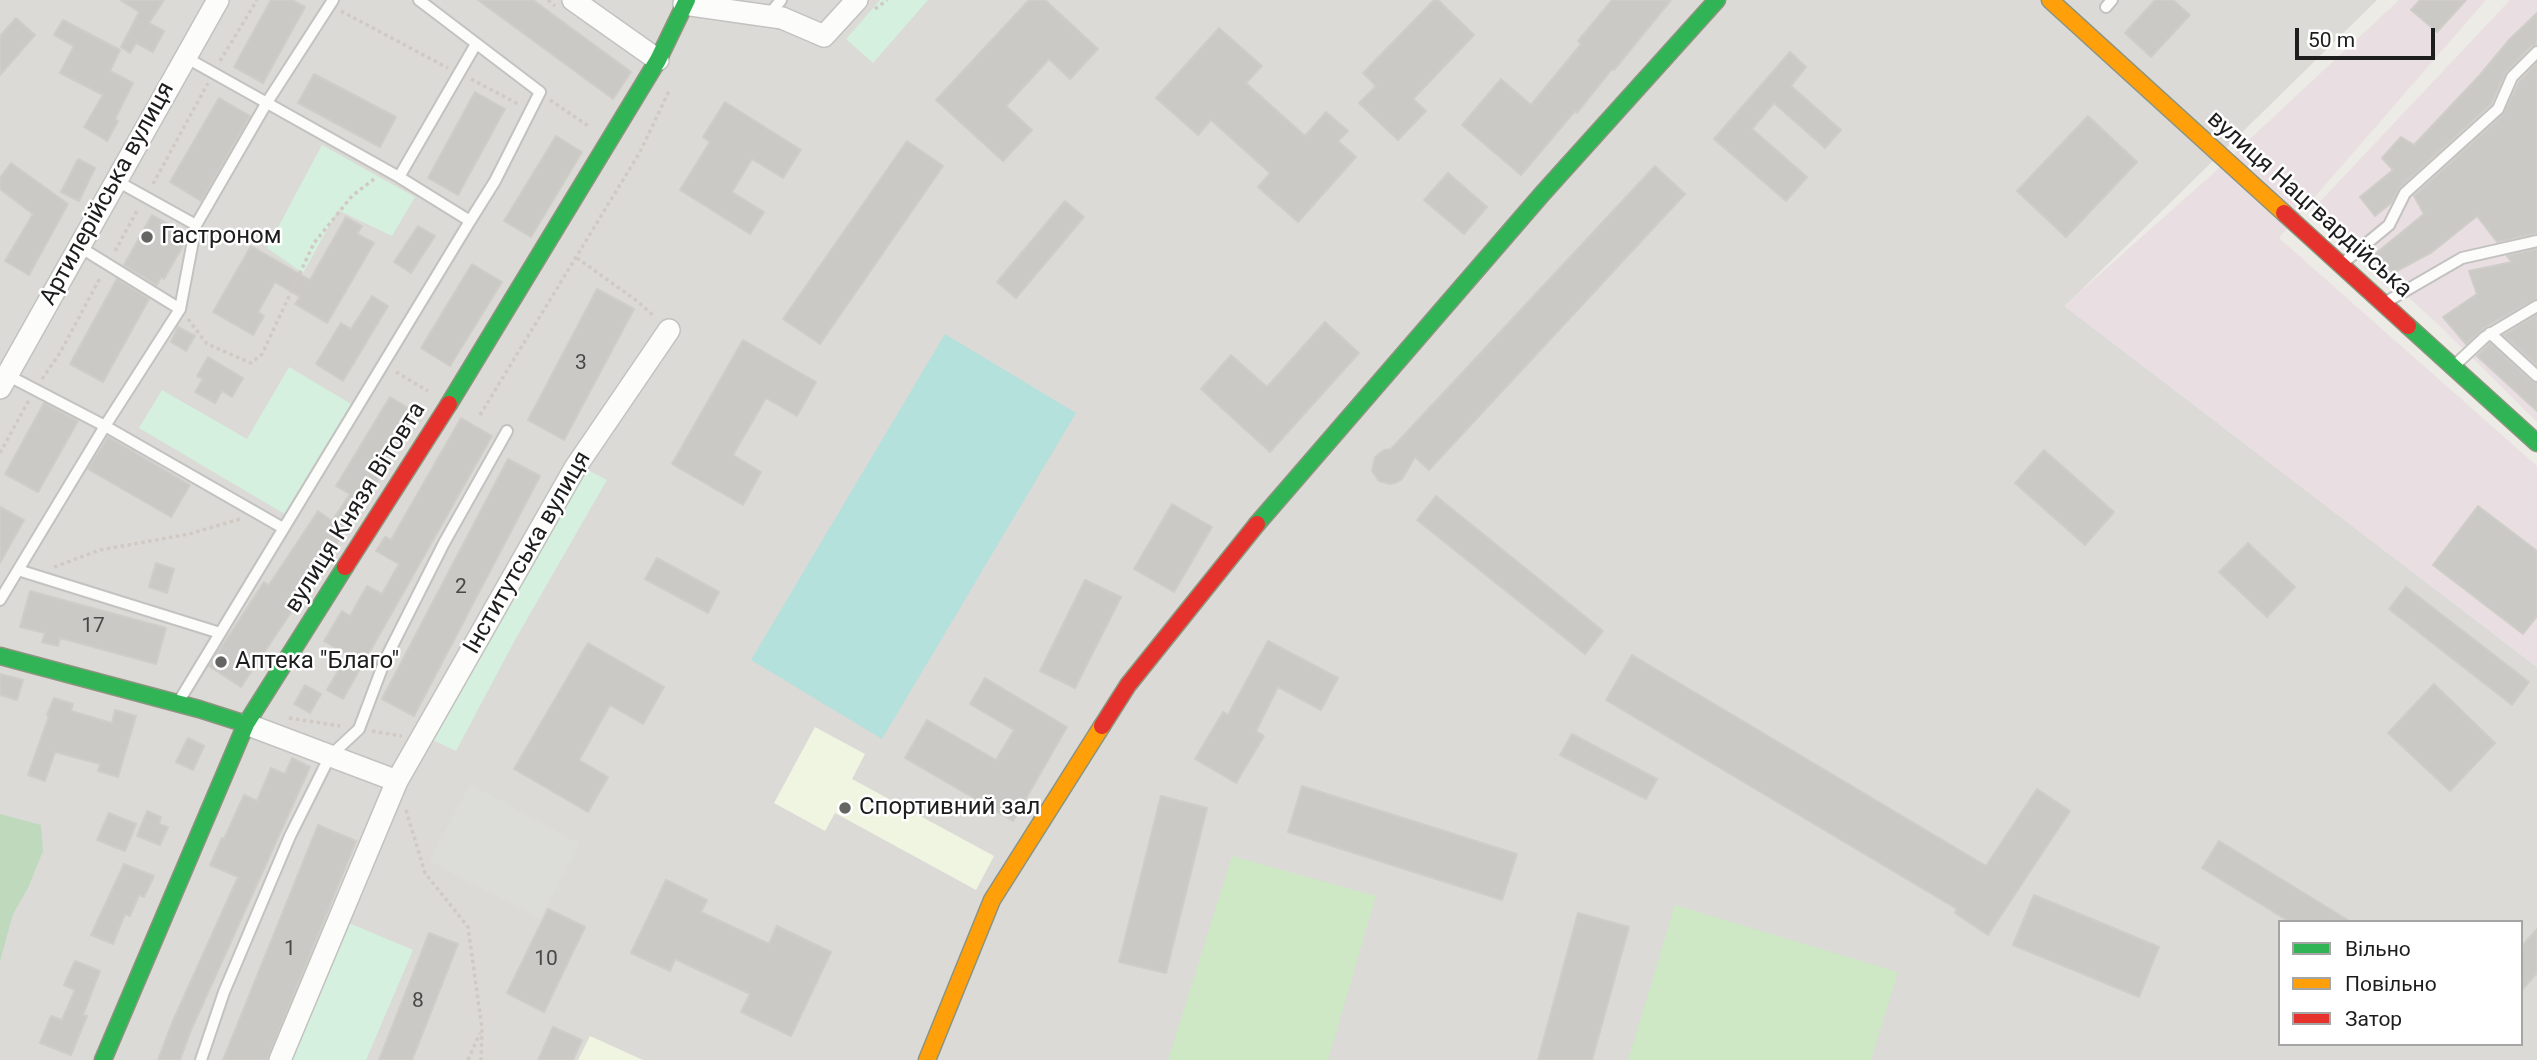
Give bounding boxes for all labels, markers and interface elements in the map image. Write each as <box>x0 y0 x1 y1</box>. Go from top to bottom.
scale bar <box>2299 14 2439 58</box>
text: 50 m <box>2308 28 2355 52</box>
street label: Артилерійська вулиця <box>35 77 181 311</box>
street label: вулиця Нацгвардійська <box>2201 105 2417 305</box>
place label: Гастроном <box>161 223 282 251</box>
marker: Гастроном <box>139 229 155 245</box>
house number: 3 <box>575 351 587 377</box>
street label: вулиця Князя Вітовта <box>279 397 433 619</box>
street label: Інститутська вулиця <box>458 447 598 659</box>
house number: 2 <box>455 575 467 601</box>
house number: 17 <box>81 614 105 640</box>
place label: Аптека "Благо" <box>235 648 399 676</box>
marker: Аптека "Благо" <box>213 654 229 670</box>
place label: Спортивний зал <box>859 794 1040 822</box>
marker: Спортивний зал <box>837 800 853 816</box>
legend <box>2278 920 2523 1046</box>
house number: 1 <box>284 937 296 963</box>
text: Вільно <box>2345 937 2411 961</box>
house number: 10 <box>534 947 558 973</box>
text: Повільно <box>2345 972 2437 996</box>
house number: 8 <box>412 989 424 1015</box>
text: Затор <box>2345 1007 2402 1031</box>

